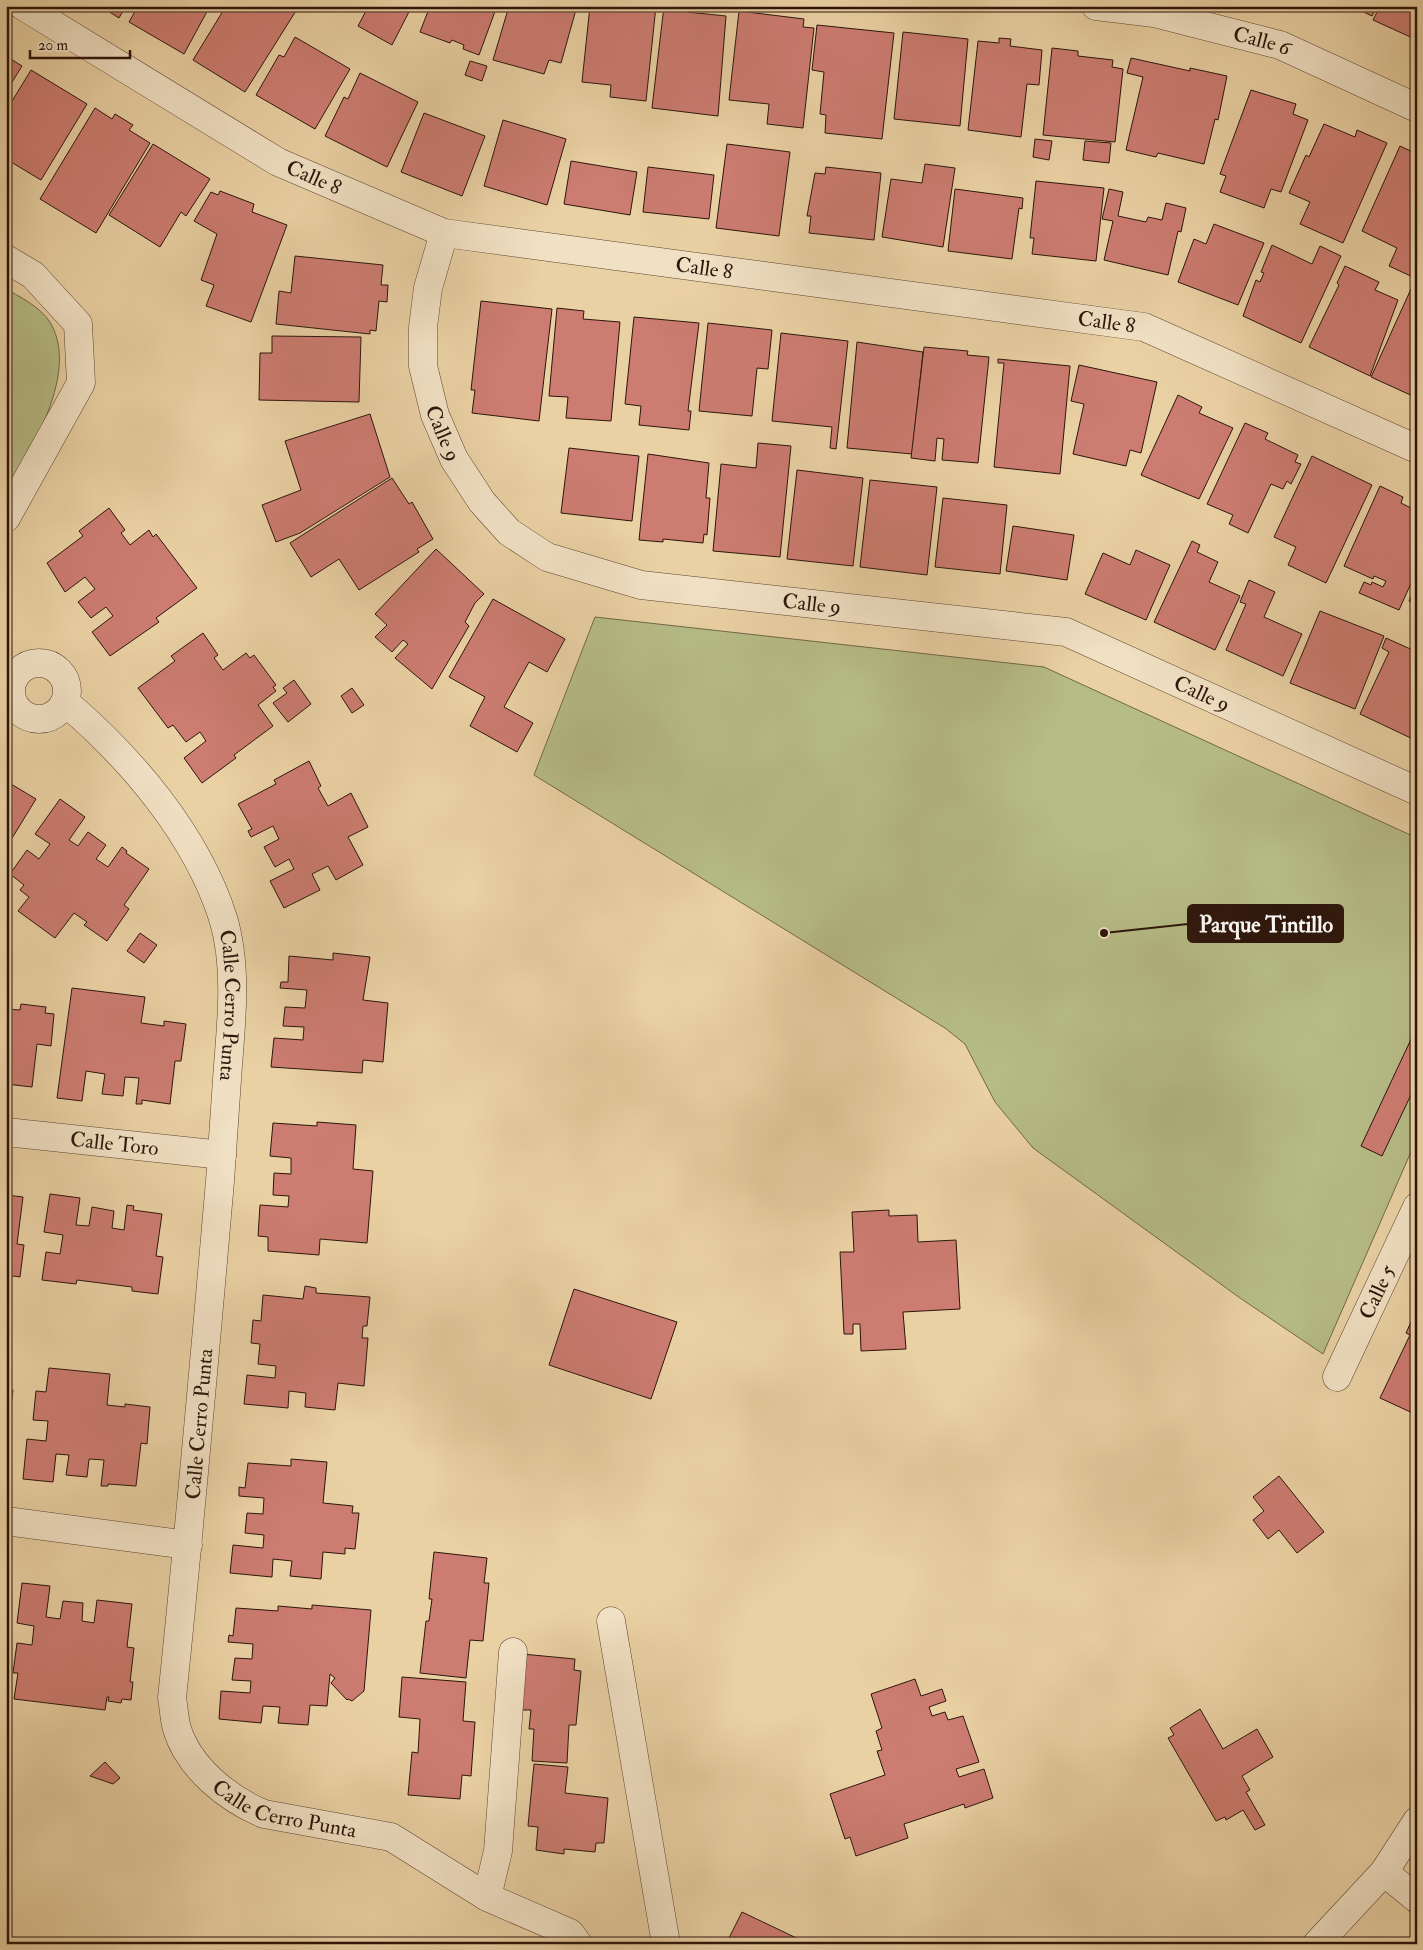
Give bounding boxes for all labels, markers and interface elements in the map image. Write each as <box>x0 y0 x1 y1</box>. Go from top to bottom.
street label: Calle 6 <box>1230 21 1297 63</box>
scale bar <box>30 28 130 60</box>
text: 20 m <box>38 36 68 55</box>
street label: Calle 8 <box>282 154 346 202</box>
street label: Calle 8 <box>674 251 735 286</box>
street label: Calle 8 <box>1076 305 1137 340</box>
street label: Calle 9 <box>419 403 466 466</box>
street label: Calle 9 <box>781 588 842 621</box>
street label: Calle 9 <box>1169 670 1234 718</box>
callout: Parque Tintillo <box>1188 905 1343 942</box>
text: Parque Tintillo <box>1199 911 1333 940</box>
street label: Calle Cerro Punta <box>213 927 245 1082</box>
street label: Calle Toro <box>69 1126 160 1162</box>
street label: Calle 5 <box>1353 1260 1402 1324</box>
street label: Calle Cerro Punta <box>179 1347 220 1501</box>
street label: Calle Cerro Punta <box>206 1774 359 1845</box>

